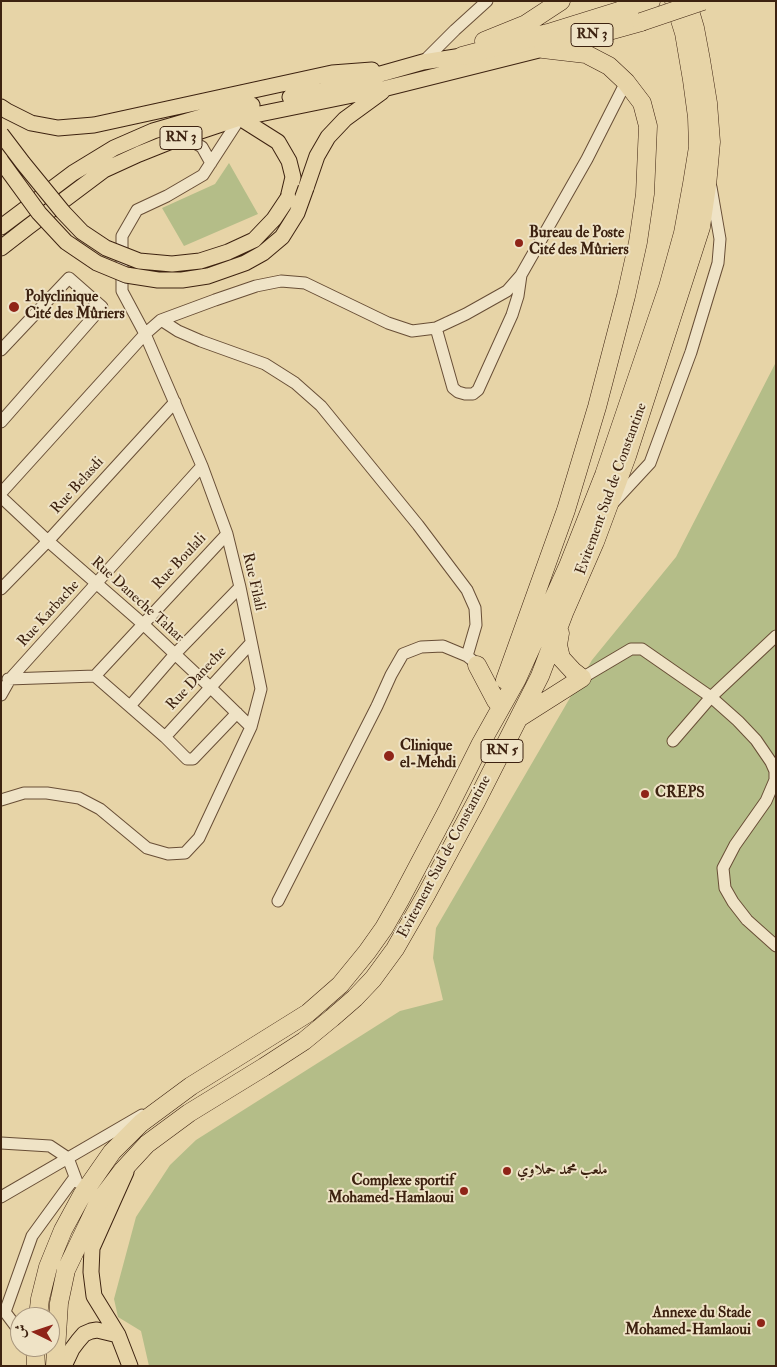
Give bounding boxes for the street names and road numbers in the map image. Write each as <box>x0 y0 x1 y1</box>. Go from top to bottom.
road number: RN 3 <box>571 24 613 46</box>
road number: RN 3 <box>160 126 202 150</box>
street label: Evitement Sud de Constantine <box>573 401 651 577</box>
street label: Rue Belasdi <box>48 454 108 518</box>
street label: Rue Boulali <box>149 530 211 594</box>
street label: Rue Filali <box>238 551 268 613</box>
street label: Rue Daneche Tahar <box>87 554 187 646</box>
street label: Rue Karbache <box>14 577 84 651</box>
street label: Rue Daneche <box>163 643 231 715</box>
road number: RN 5 <box>481 739 523 762</box>
street label: Evitement Sud de Constantine <box>394 773 496 941</box>

